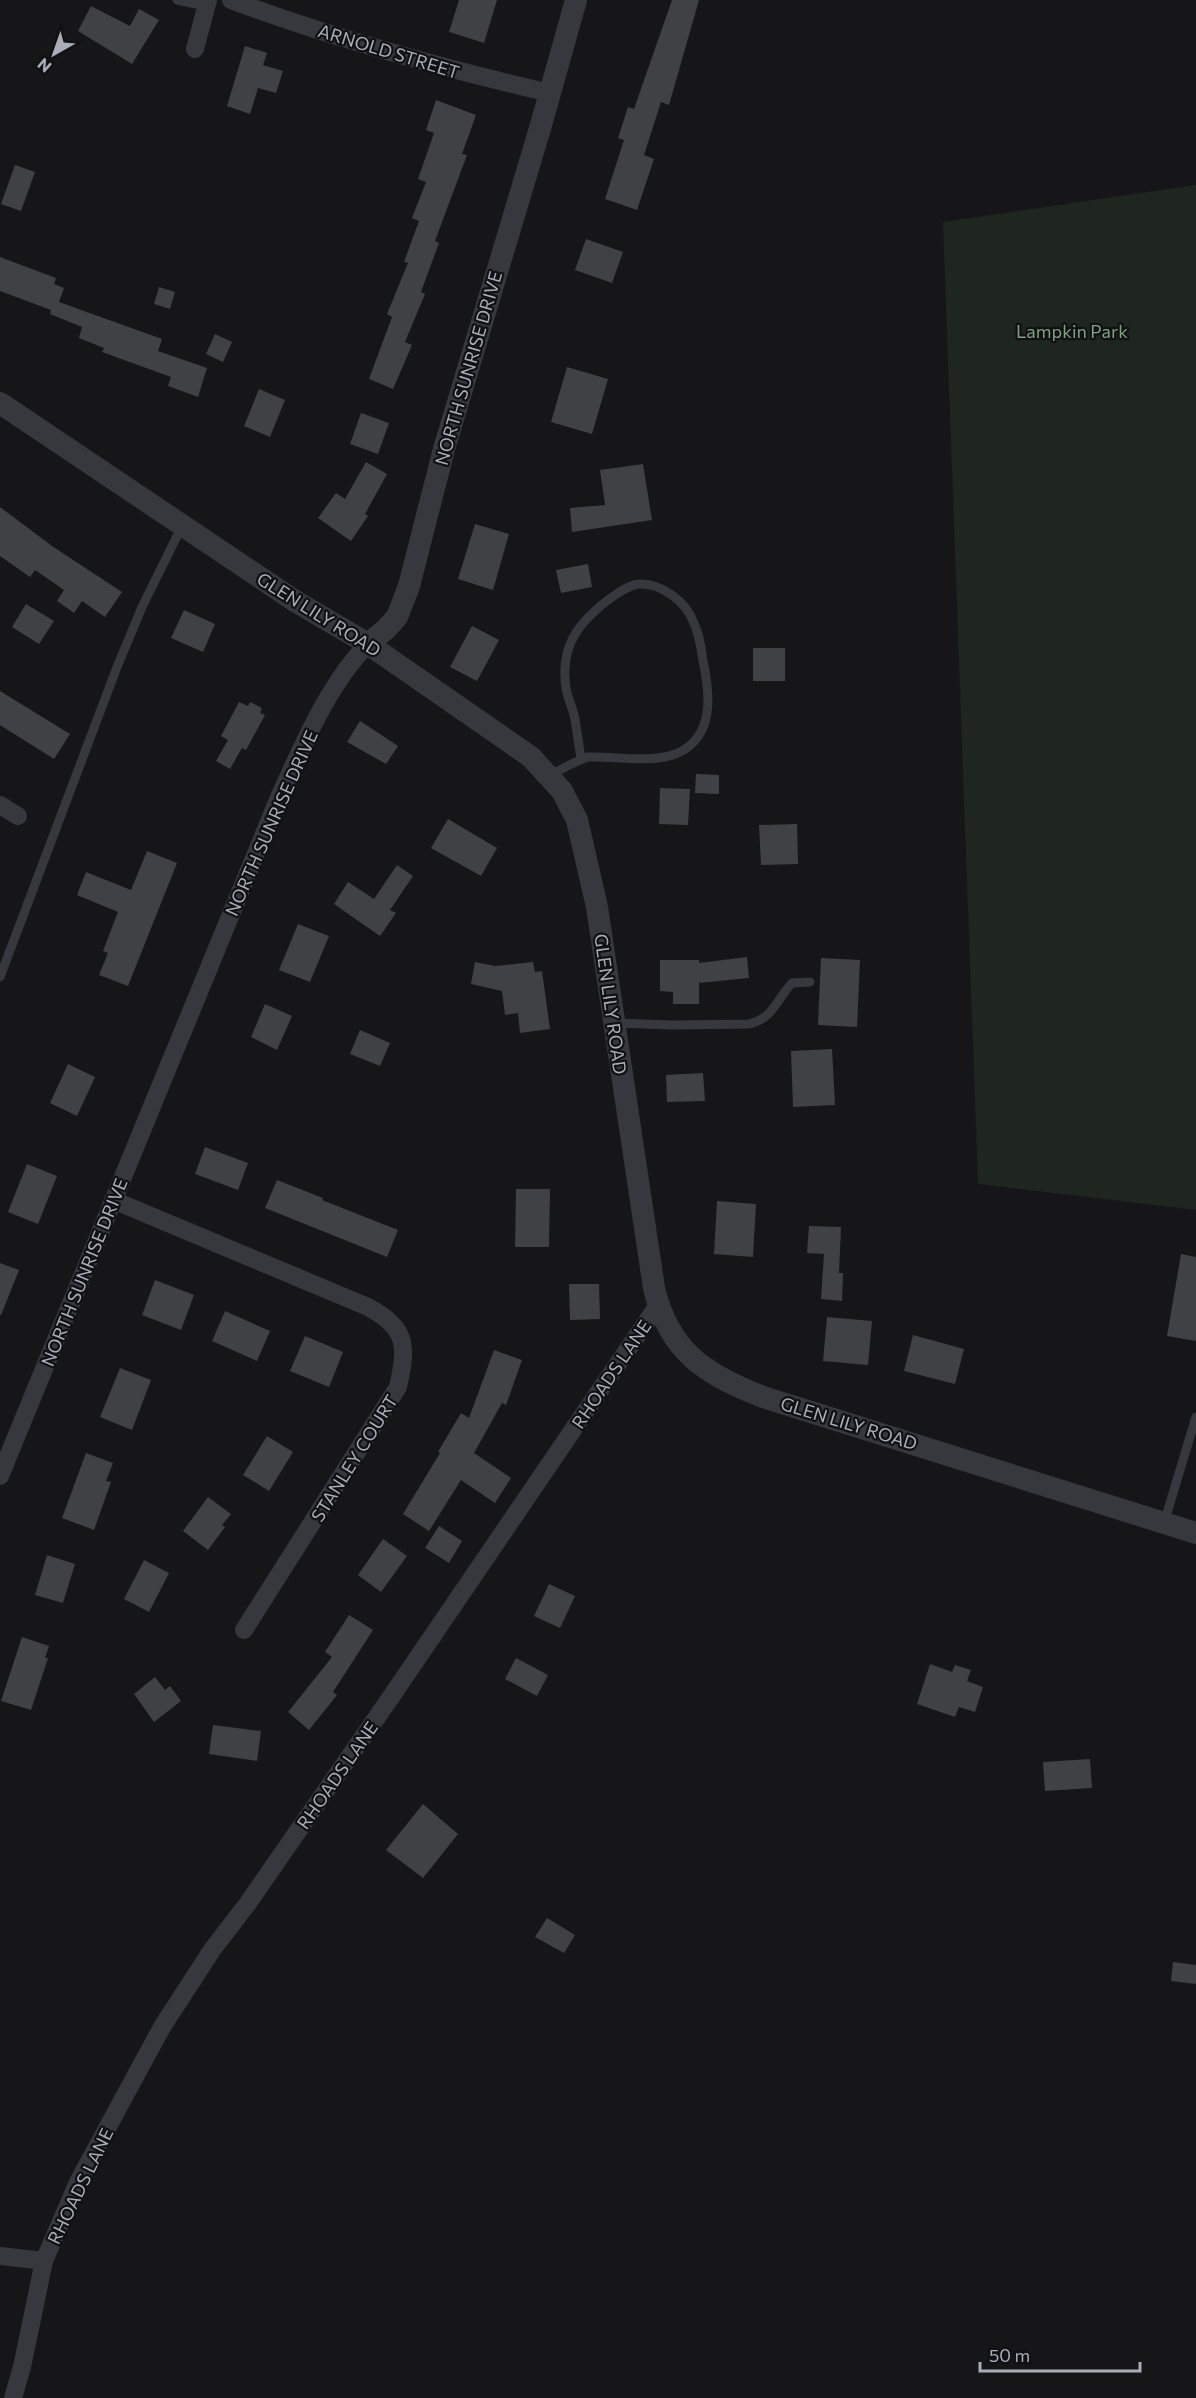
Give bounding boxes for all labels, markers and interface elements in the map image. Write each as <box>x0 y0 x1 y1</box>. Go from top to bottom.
street label: ARNOLD STREET <box>316 19 462 83</box>
north arrow <box>24 24 84 84</box>
text: N <box>33 55 55 77</box>
street label: NORTH SUNRISE DRIVE <box>430 268 506 468</box>
park label: Lampkin Park <box>1016 320 1128 342</box>
street label: GLEN LILY ROAD <box>253 567 385 661</box>
street label: NORTH SUNRISE DRIVE <box>220 727 322 919</box>
street label: GLEN LILY ROAD <box>590 932 632 1076</box>
street label: NORTH SUNRISE DRIVE <box>36 1175 132 1369</box>
street label: RHOADS LANE <box>567 1315 655 1433</box>
street label: STANLEY COURT <box>306 1390 402 1526</box>
street label: GLEN LILY ROAD <box>778 1392 920 1454</box>
street label: RHOADS LANE <box>292 1717 382 1833</box>
street label: RHOADS LANE <box>42 2124 118 2248</box>
scale bar <box>980 2335 1140 2373</box>
text: 50 m <box>989 2344 1030 2366</box>

